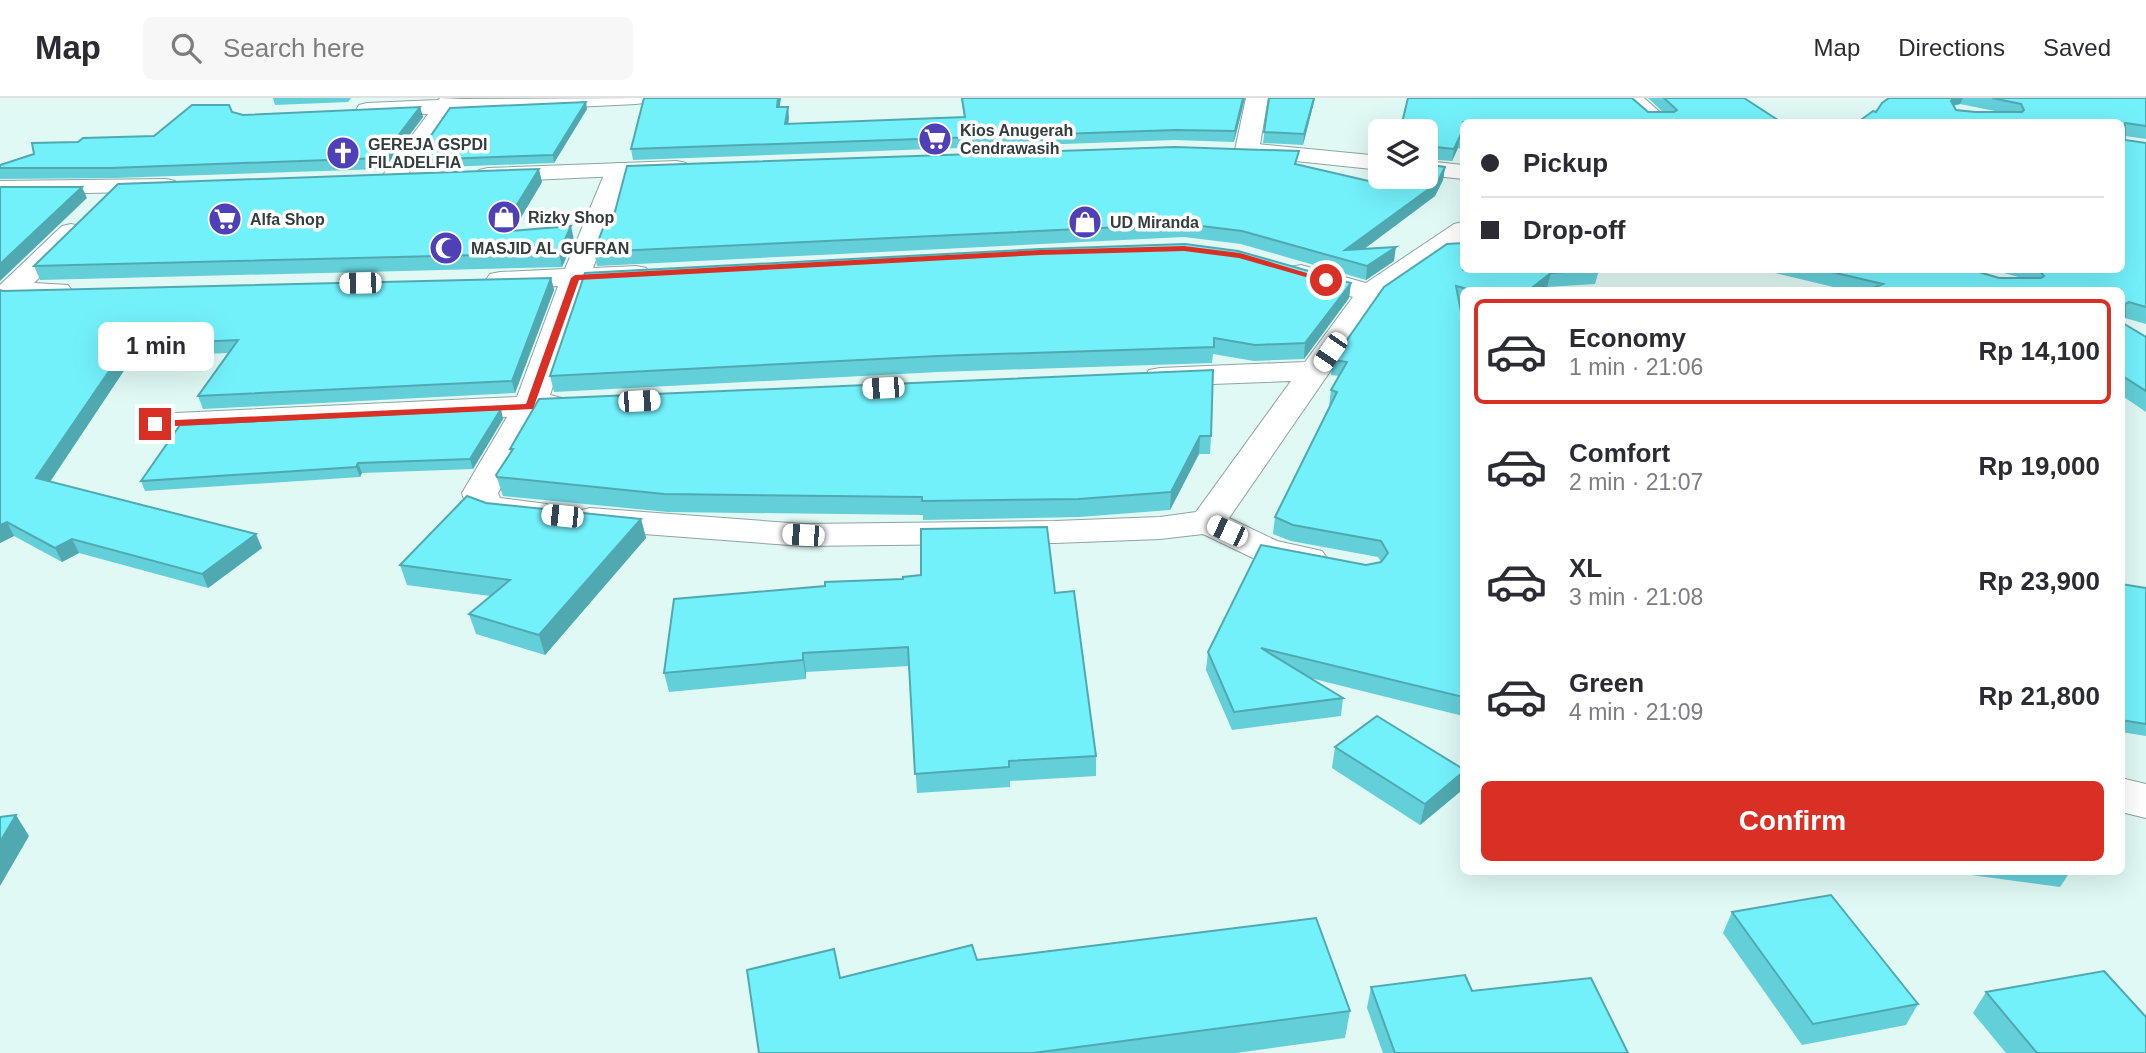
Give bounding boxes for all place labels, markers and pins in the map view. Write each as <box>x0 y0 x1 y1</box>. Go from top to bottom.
supermarket icon: Kios Anugerah Cendrawasih <box>916 120 954 158</box>
place label: Kios Anugerah Cendrawasih <box>960 122 1073 157</box>
church icon: GEREJA GSPDI FILADELFIA <box>324 134 362 172</box>
place label: GEREJA GSPDI FILADELFIA <box>368 136 487 171</box>
shop icon: Rizky Shop <box>485 198 523 236</box>
supermarket icon: Alfa Shop <box>206 200 244 238</box>
shop icon: UD Miranda <box>1066 203 1104 241</box>
place label: Rizky Shop <box>528 209 614 226</box>
place label: Alfa Shop <box>250 211 325 228</box>
place label: UD Miranda <box>1110 214 1199 231</box>
mosque icon: MASJID AL GUFRAN <box>427 229 465 267</box>
place label: MASJID AL GUFRAN <box>471 240 629 257</box>

